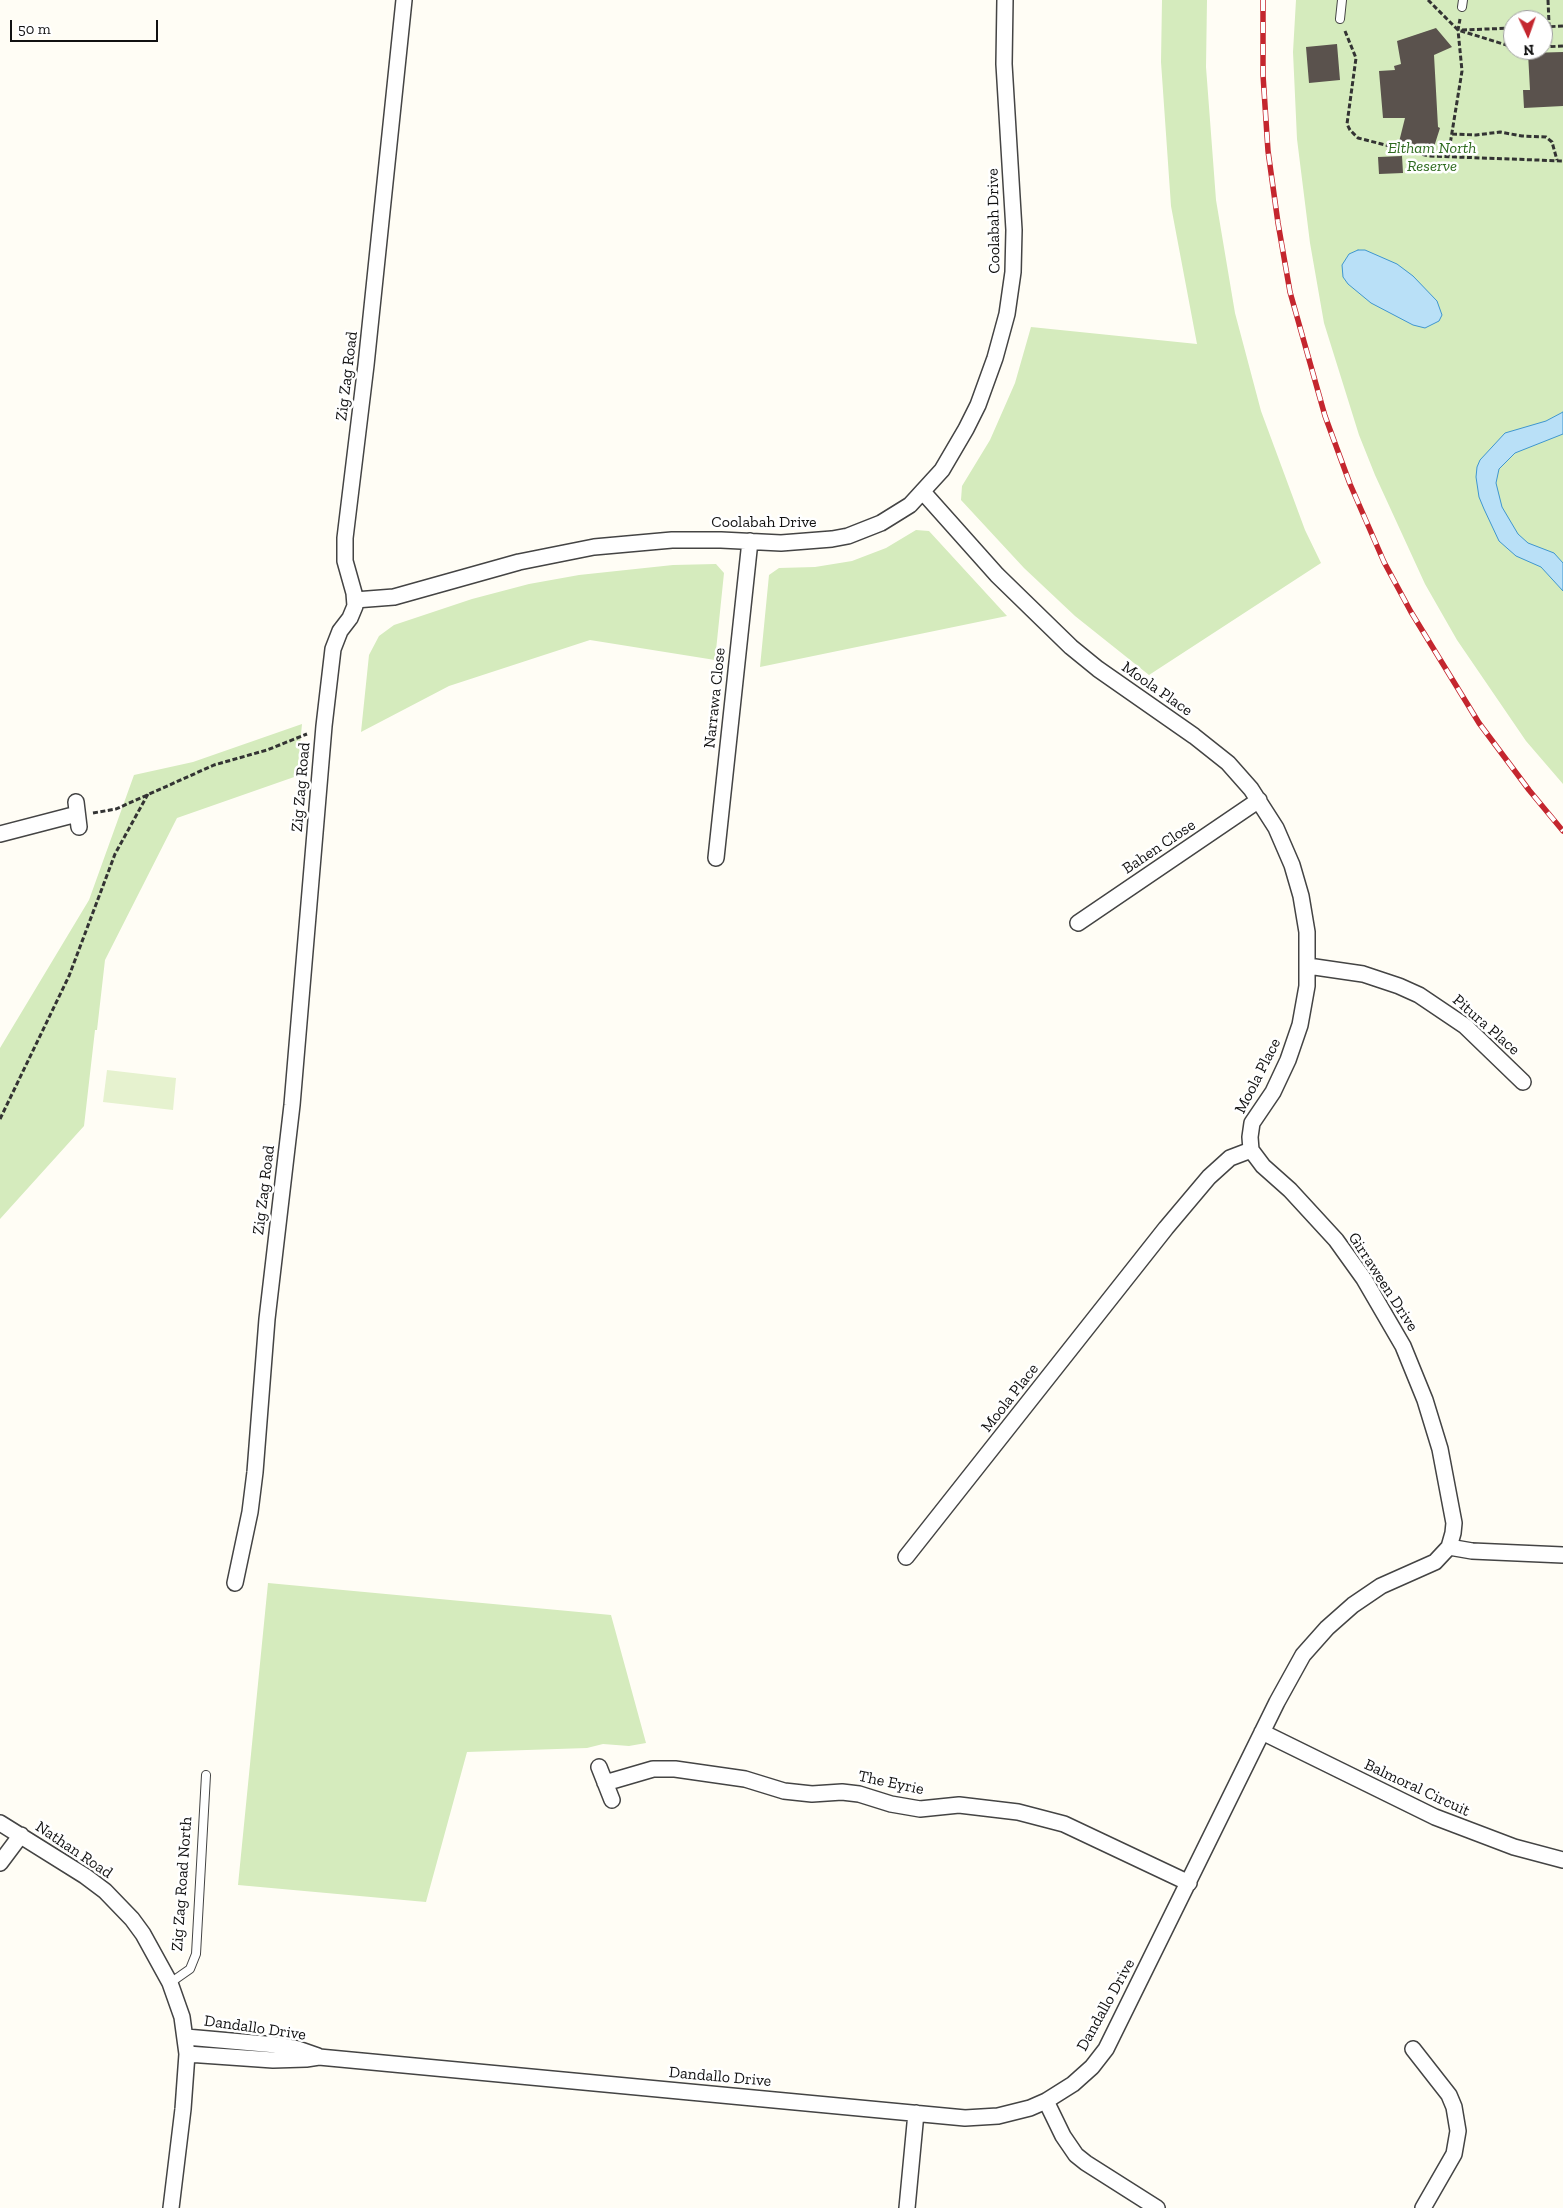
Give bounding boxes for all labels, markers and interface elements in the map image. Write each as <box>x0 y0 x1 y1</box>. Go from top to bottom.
scale bar <box>12 10 160 42</box>
north arrow <box>1503 10 1553 60</box>
text: 50 m <box>18 20 51 38</box>
text: N <box>1523 41 1535 58</box>
park label: Eltham North Reserve <box>1388 138 1476 176</box>
street label: Coolabah Drive <box>983 168 1005 274</box>
street label: Zig Zag Road <box>332 330 362 422</box>
street label: Coolabah Drive <box>711 512 817 532</box>
street label: Narrawa Close <box>700 647 730 749</box>
street label: Moola Place <box>1118 658 1196 720</box>
street label: Zig Zag Road <box>288 741 314 833</box>
street label: Bahen Close <box>1119 816 1199 878</box>
street label: Pitura Place <box>1448 991 1524 1059</box>
street label: Moola Place <box>1231 1035 1285 1117</box>
street label: Zig Zag Road <box>249 1144 279 1236</box>
street label: Girraween Drive <box>1344 1229 1422 1335</box>
street label: Moola Place <box>977 1360 1043 1436</box>
street label: Balmoral Circuit <box>1361 1755 1473 1821</box>
street label: The Eyrie <box>857 1767 925 1799</box>
street label: Zig Zag Road North <box>168 1816 196 1952</box>
street label: Nathan Road <box>32 1817 116 1883</box>
street label: Dandallo Drive <box>1073 1955 1139 2055</box>
street label: Dandallo Drive <box>203 2011 307 2045</box>
street label: Dandallo Drive <box>668 2063 772 2091</box>

